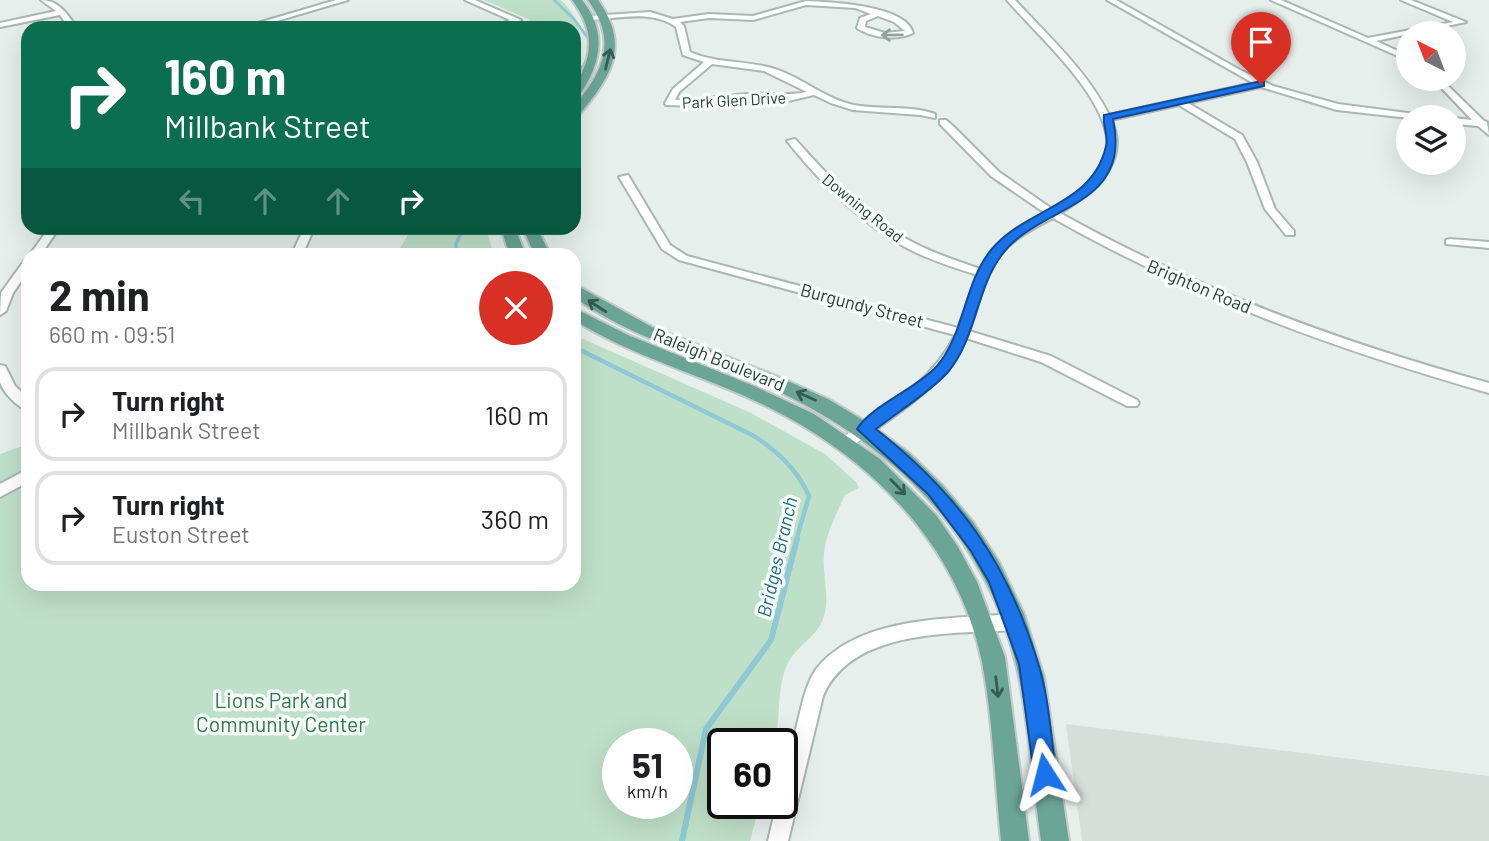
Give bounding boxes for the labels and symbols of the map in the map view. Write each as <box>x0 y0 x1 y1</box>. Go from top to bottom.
pin <box>1231 12.0 1291 84</box>
north arrow <box>1396 21 1466 91</box>
one-way arrow <box>881 28 904 41</box>
one-way arrow <box>602 48 615 71</box>
street label: Park Glen Drive <box>681 87 786 112</box>
street label: Downing Road <box>819 169 907 246</box>
street label: Brighton Road <box>1144 254 1255 318</box>
street label: Burgundy Street <box>798 278 926 332</box>
one-way arrow <box>588 299 607 313</box>
street label: Raleigh Boulevard <box>651 323 788 395</box>
one-way arrow <box>795 389 817 402</box>
one-way arrow <box>889 478 906 495</box>
water label: Bridges Branch <box>752 495 802 619</box>
one-way arrow <box>991 675 1004 698</box>
park label: Lions Park and Community Center <box>196 687 366 736</box>
speed limit sign: 60 <box>707 728 798 819</box>
position arrow <box>1008 737 1082 811</box>

